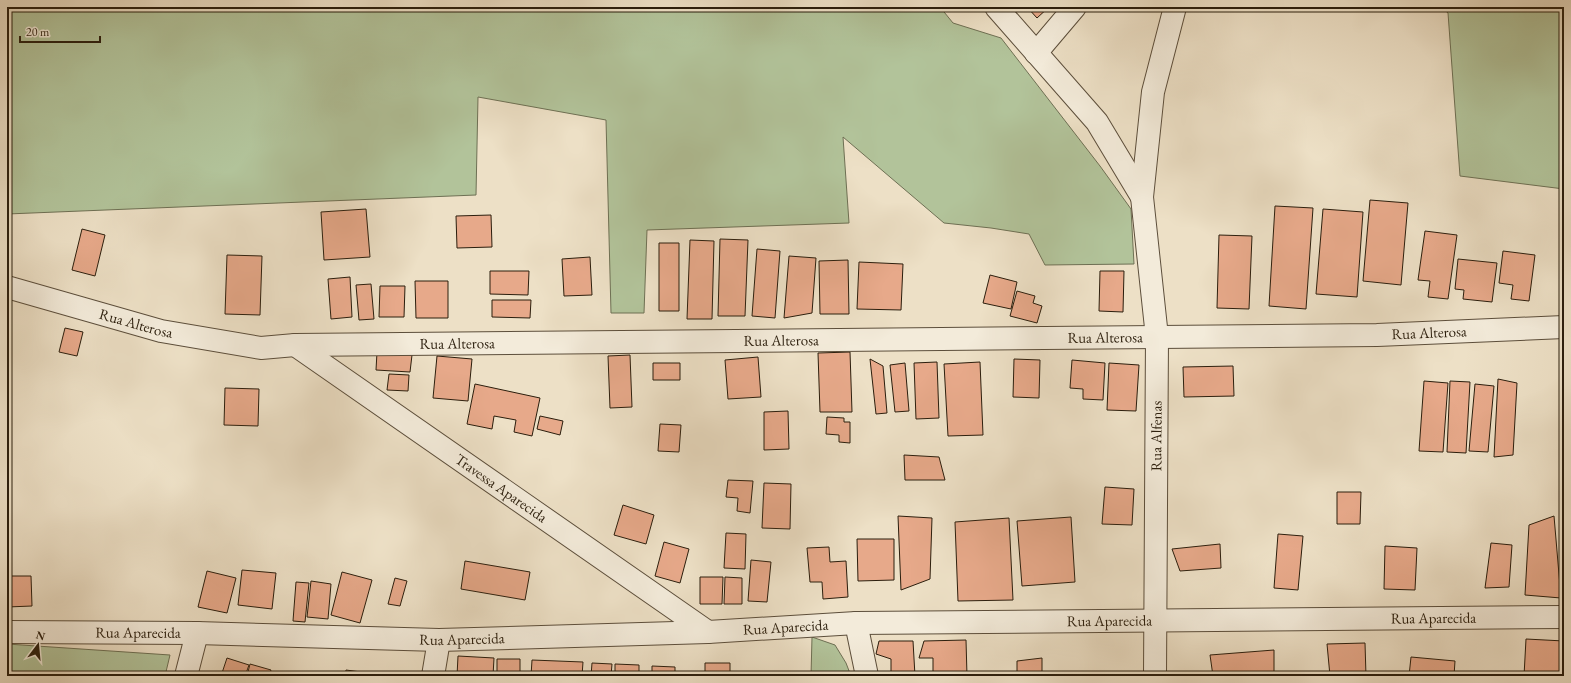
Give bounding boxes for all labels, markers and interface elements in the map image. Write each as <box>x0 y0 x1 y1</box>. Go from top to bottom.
scale bar <box>20 18 100 44</box>
text: 20 m <box>26 24 50 40</box>
street label: Rua Alterosa <box>97 304 174 342</box>
street label: Rua Alterosa <box>1391 321 1467 343</box>
street label: Rua Alterosa <box>1067 327 1143 347</box>
street label: Rua Alterosa <box>743 330 819 350</box>
street label: Rua Alterosa <box>419 333 495 353</box>
street label: Rua Alfenas <box>1146 400 1166 471</box>
street label: Travessa Aparecida <box>452 449 551 526</box>
street label: Rua Aparecida <box>1391 608 1476 627</box>
street label: Rua Aparecida <box>1067 610 1152 630</box>
street label: Rua Aparecida <box>742 615 829 639</box>
street label: Rua Aparecida <box>95 622 181 642</box>
north arrow <box>18 625 58 665</box>
text: N <box>35 627 47 643</box>
street label: Rua Aparecida <box>419 628 505 649</box>

